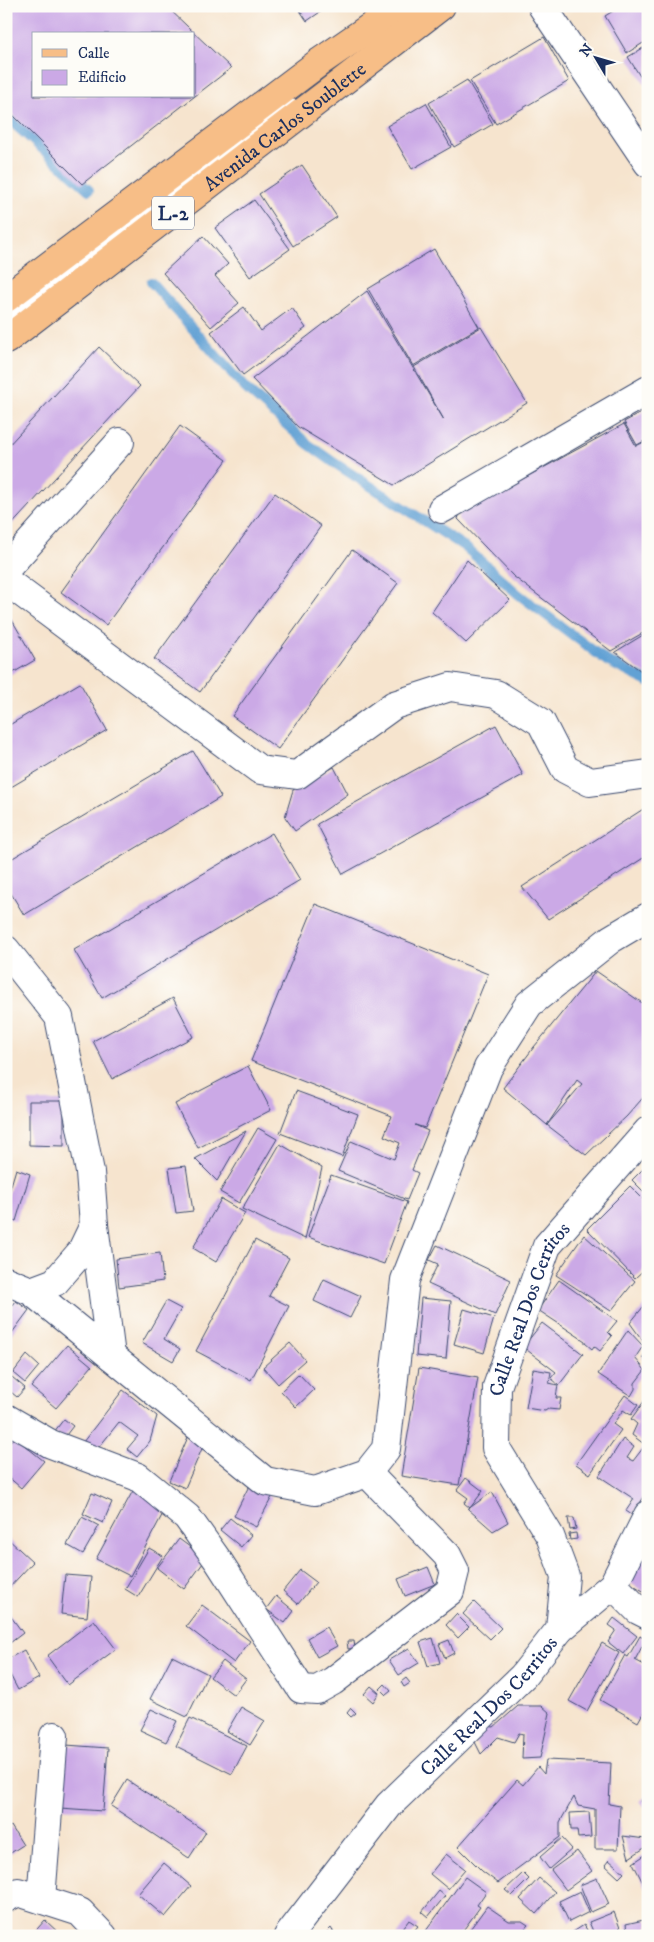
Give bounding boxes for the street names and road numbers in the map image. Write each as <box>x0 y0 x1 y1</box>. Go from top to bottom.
street label: Avenida Carlos Soublette <box>199 57 372 198</box>
road number: L-2 <box>152 197 194 230</box>
street label: Calle Real Dos Cerritos <box>486 1217 576 1396</box>
street label: Calle Real Dos Cerritos <box>415 1631 564 1782</box>

